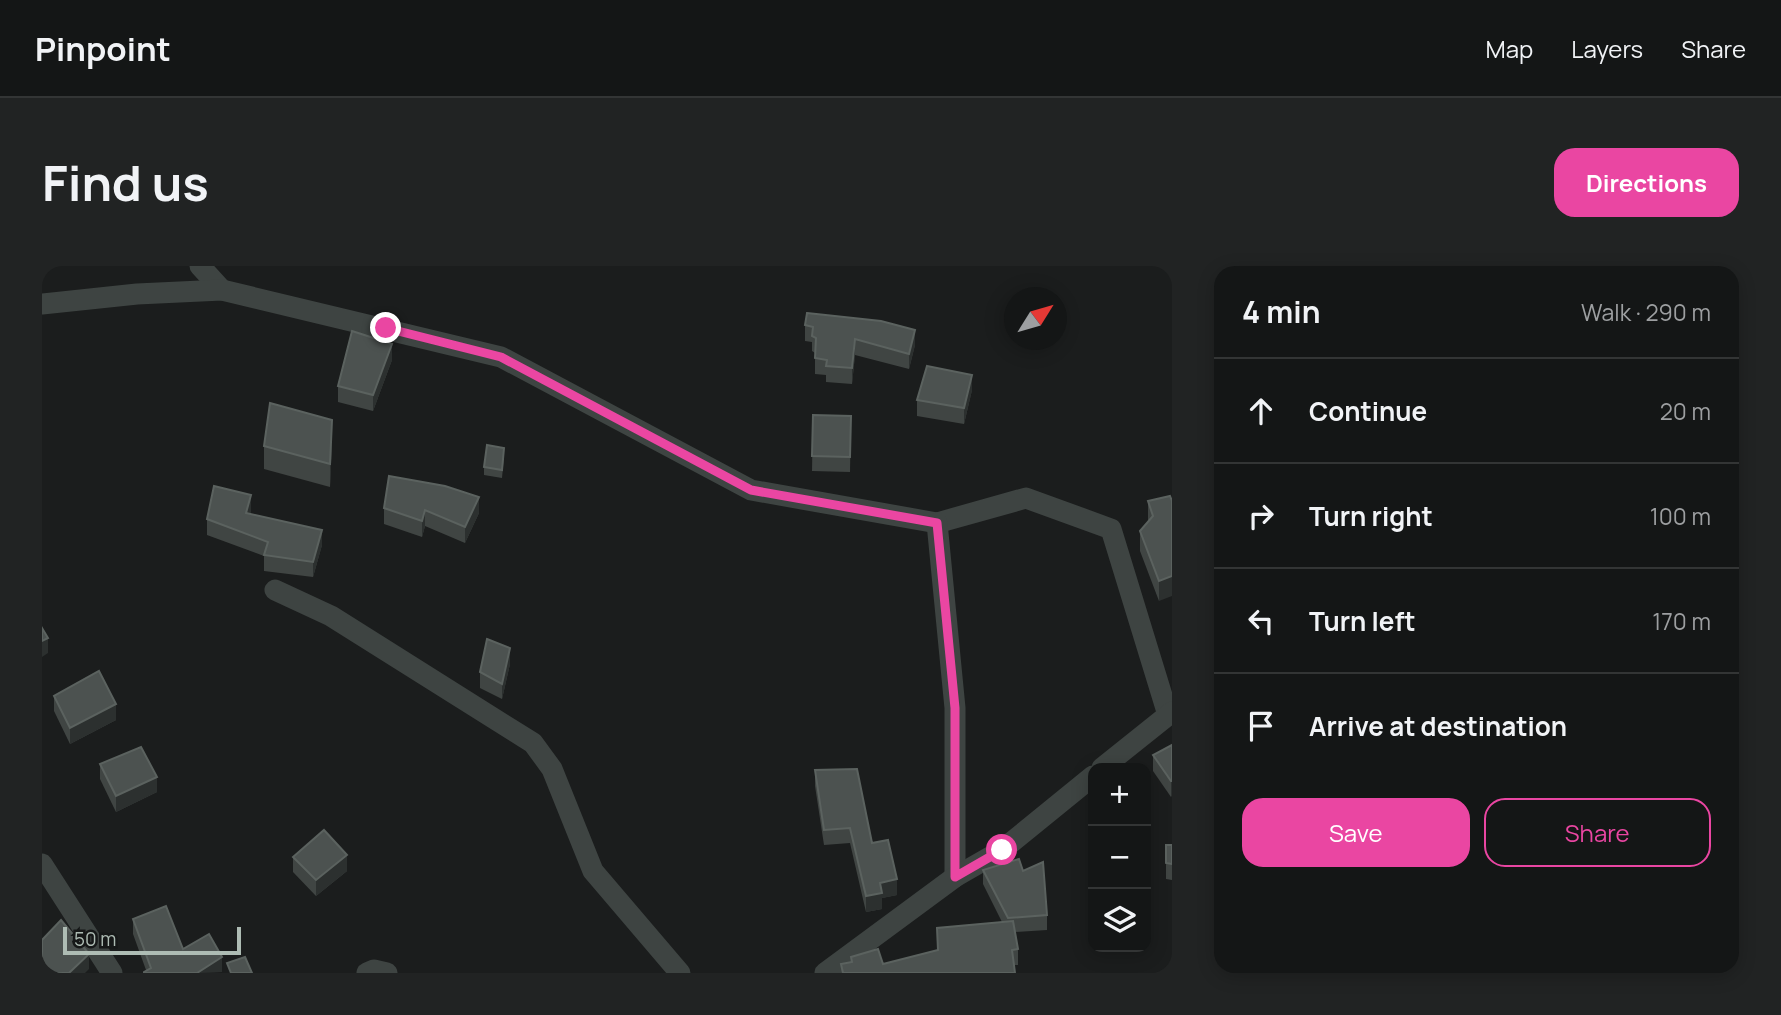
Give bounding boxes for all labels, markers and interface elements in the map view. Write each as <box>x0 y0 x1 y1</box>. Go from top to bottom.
text: Pinpoint <box>35 26 171 71</box>
text: Map <box>1486 32 1533 65</box>
text: Layers <box>1571 32 1643 65</box>
text: Share <box>1681 32 1746 65</box>
button: Directions <box>1554 148 1739 217</box>
text: Find us <box>42 149 209 216</box>
north arrow <box>1004 287 1067 350</box>
text: 4 min <box>1242 291 1320 332</box>
text: Walk · 290 m <box>1581 296 1711 328</box>
route end <box>370 312 401 343</box>
icon: ahead <box>1242 392 1280 430</box>
text: Continue <box>1309 393 1427 429</box>
text: 20 m <box>1660 395 1711 427</box>
icon: right <box>1242 497 1280 535</box>
text: Turn right <box>1309 498 1433 534</box>
text: 100 m <box>1650 500 1711 532</box>
icon: left <box>1242 602 1280 640</box>
text: Turn left <box>1309 603 1416 639</box>
text: 170 m <box>1652 605 1711 637</box>
icon: arrive <box>1242 707 1280 745</box>
text: Arrive at destination <box>1309 708 1567 744</box>
map controls <box>1088 763 1151 952</box>
button: + <box>1088 763 1151 826</box>
button: Save <box>1242 798 1470 867</box>
button: Share <box>1484 798 1711 867</box>
button: − <box>1088 826 1151 889</box>
route start <box>986 834 1017 865</box>
button: layers <box>1088 889 1151 952</box>
scale bar <box>63 924 242 956</box>
text: 50 m <box>74 926 116 952</box>

